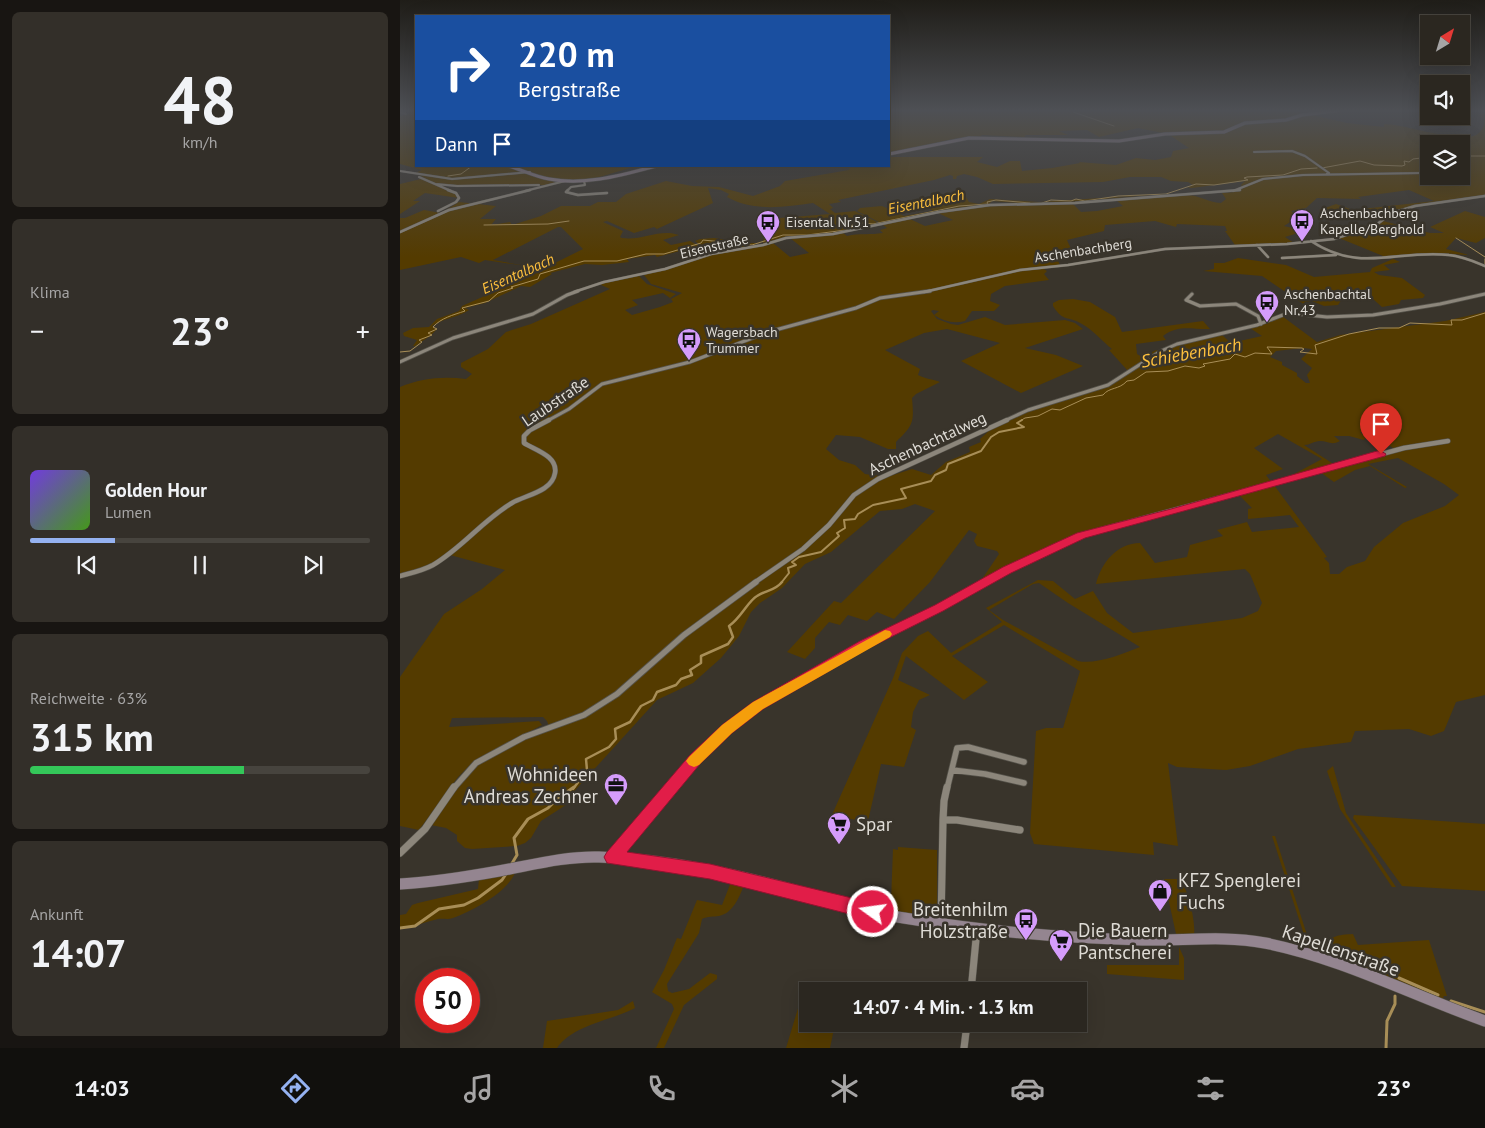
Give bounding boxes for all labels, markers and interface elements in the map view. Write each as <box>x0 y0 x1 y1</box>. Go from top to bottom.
north arrow <box>1420 15 1470 65</box>
map controls <box>1420 15 1470 185</box>
text: 220 m <box>518 31 615 77</box>
icon: right <box>435 35 500 100</box>
text: 48 <box>163 57 237 141</box>
text: Bergstraße <box>518 75 621 103</box>
button: sound <box>1420 75 1470 125</box>
icon: arrive <box>488 130 516 158</box>
text: km/h <box>182 132 218 152</box>
text: Dann <box>435 132 478 156</box>
button: layers <box>1420 135 1470 185</box>
water label: Eisentalbach <box>886 185 966 218</box>
place label: Aschenbachberg Kapelle/Berghold <box>1320 204 1424 238</box>
bus stop icon: Aschenbachberg Kapelle/Berghold <box>1289 208 1315 242</box>
bus stop icon: Eisental Nr.51 <box>755 209 781 243</box>
place label: Eisental Nr.51 <box>786 213 869 231</box>
street label: Eisenstraße <box>678 229 750 263</box>
street label: Aschenbachberg <box>1033 233 1133 267</box>
water label: Eisentalbach <box>478 249 557 298</box>
text: Klima <box>30 282 70 302</box>
place label: Aschenbachtal Nr.43 <box>1284 285 1371 319</box>
bus stop icon: Aschenbachtal Nr.43 <box>1254 289 1280 323</box>
text: 23° <box>170 306 230 355</box>
text: − <box>30 312 44 349</box>
text: + <box>356 312 370 349</box>
place label: Wagersbach Trummer <box>706 323 778 357</box>
bus stop icon: Wagersbach Trummer <box>676 327 702 361</box>
water label: Schiebenbach <box>1139 332 1243 373</box>
street label: Laubstraße <box>518 371 592 431</box>
pin <box>1360 403 1402 454</box>
street label: Aschenbachtalweg <box>865 407 989 479</box>
icon: arrive <box>1367 410 1395 438</box>
text: Golden Hour <box>105 478 207 502</box>
text: Lumen <box>105 502 151 522</box>
icon: previous <box>73 551 101 579</box>
icon: pause <box>186 551 214 579</box>
icon: next <box>299 551 327 579</box>
text: Reichweite · 63% <box>30 688 147 708</box>
text: 315 km <box>30 712 154 761</box>
place label: Wohnideen Andreas Zechner <box>464 762 599 808</box>
office icon: Wohnideen Andreas Zechner <box>603 772 629 806</box>
supermarket icon: Spar <box>826 811 852 845</box>
place label: Spar <box>856 812 893 836</box>
place label: KFZ Spenglerei Fuchs <box>1178 868 1301 914</box>
shop icon: KFZ Spenglerei Fuchs <box>1147 878 1173 912</box>
position arrow <box>846 885 898 937</box>
place label: Breitenhilm Holzstraße <box>913 897 1008 943</box>
text: Ankunft <box>30 904 83 924</box>
bus stop icon: Breitenhilm Holzstraße <box>1013 907 1039 941</box>
place label: Die Bauern Pantscherei <box>1078 918 1172 964</box>
street label: Kapellenstraße <box>1279 919 1403 981</box>
text: 14:07 <box>30 928 126 977</box>
supermarket icon: Die Bauern Pantscherei <box>1048 928 1074 962</box>
speed limit sign: 50 <box>415 968 480 1033</box>
text: 14:07 · 4 Min. · 1.3 km <box>852 995 1034 1019</box>
icon: directions <box>278 1071 313 1106</box>
icon: music <box>461 1071 496 1106</box>
icon: phone <box>644 1071 679 1106</box>
icon: climate <box>827 1071 862 1106</box>
icon: car <box>1010 1071 1045 1106</box>
icon: filters <box>1193 1071 1228 1106</box>
text: 14:03 <box>74 1074 130 1102</box>
text: 23° <box>1376 1074 1411 1102</box>

